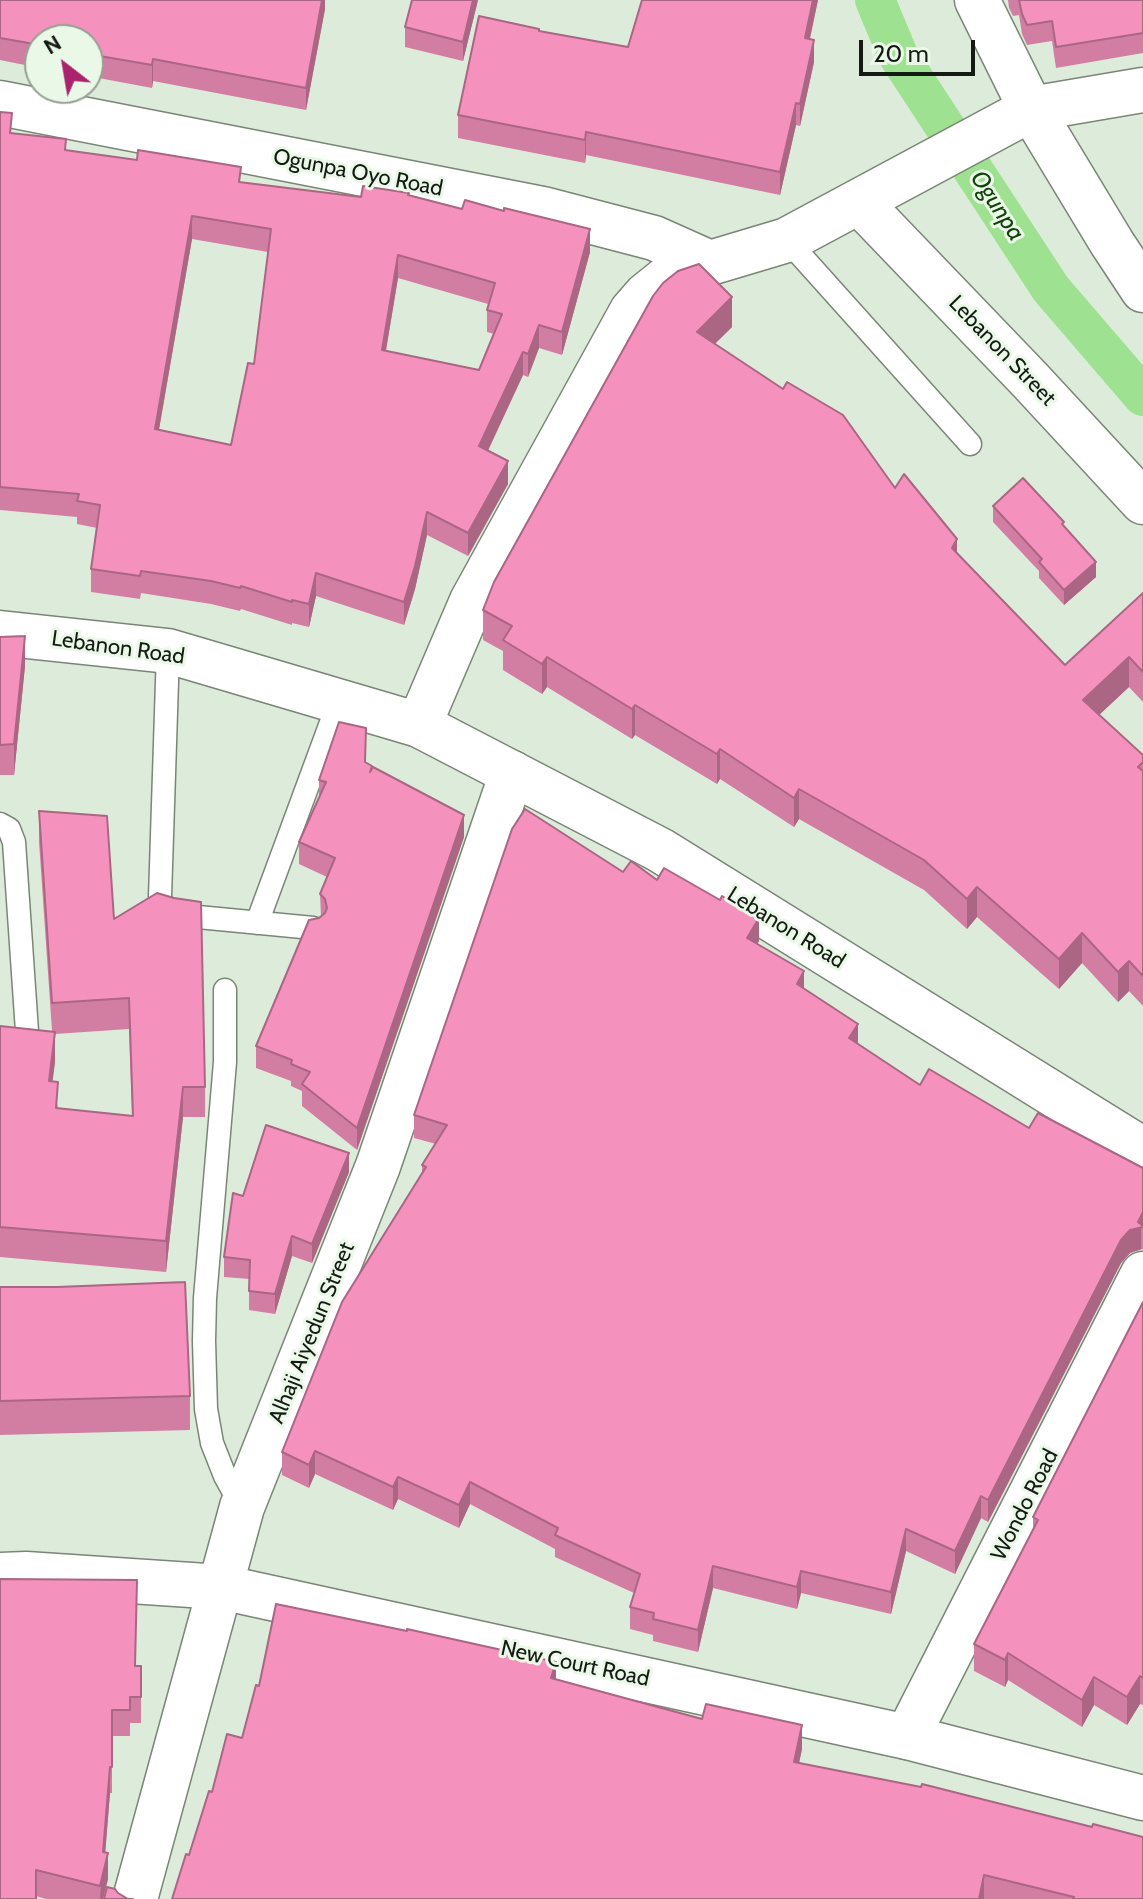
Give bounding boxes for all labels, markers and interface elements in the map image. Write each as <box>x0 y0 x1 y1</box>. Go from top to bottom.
north arrow <box>24 24 104 104</box>
scale bar <box>863 24 979 74</box>
text: N <box>39 29 66 60</box>
text: 20 m <box>873 39 929 68</box>
street label: Ogunpa Oyo Road <box>271 144 445 202</box>
water label: Ogunpa <box>964 166 1030 246</box>
street label: Lebanon Street <box>943 290 1061 412</box>
street label: Lebanon Road <box>50 626 186 670</box>
street label: Lebanon Road <box>722 881 850 975</box>
street label: Alhaji Aiyedun Street <box>264 1238 360 1428</box>
street label: Wondo Road <box>986 1445 1064 1565</box>
street label: New Court Road <box>498 1635 652 1693</box>

